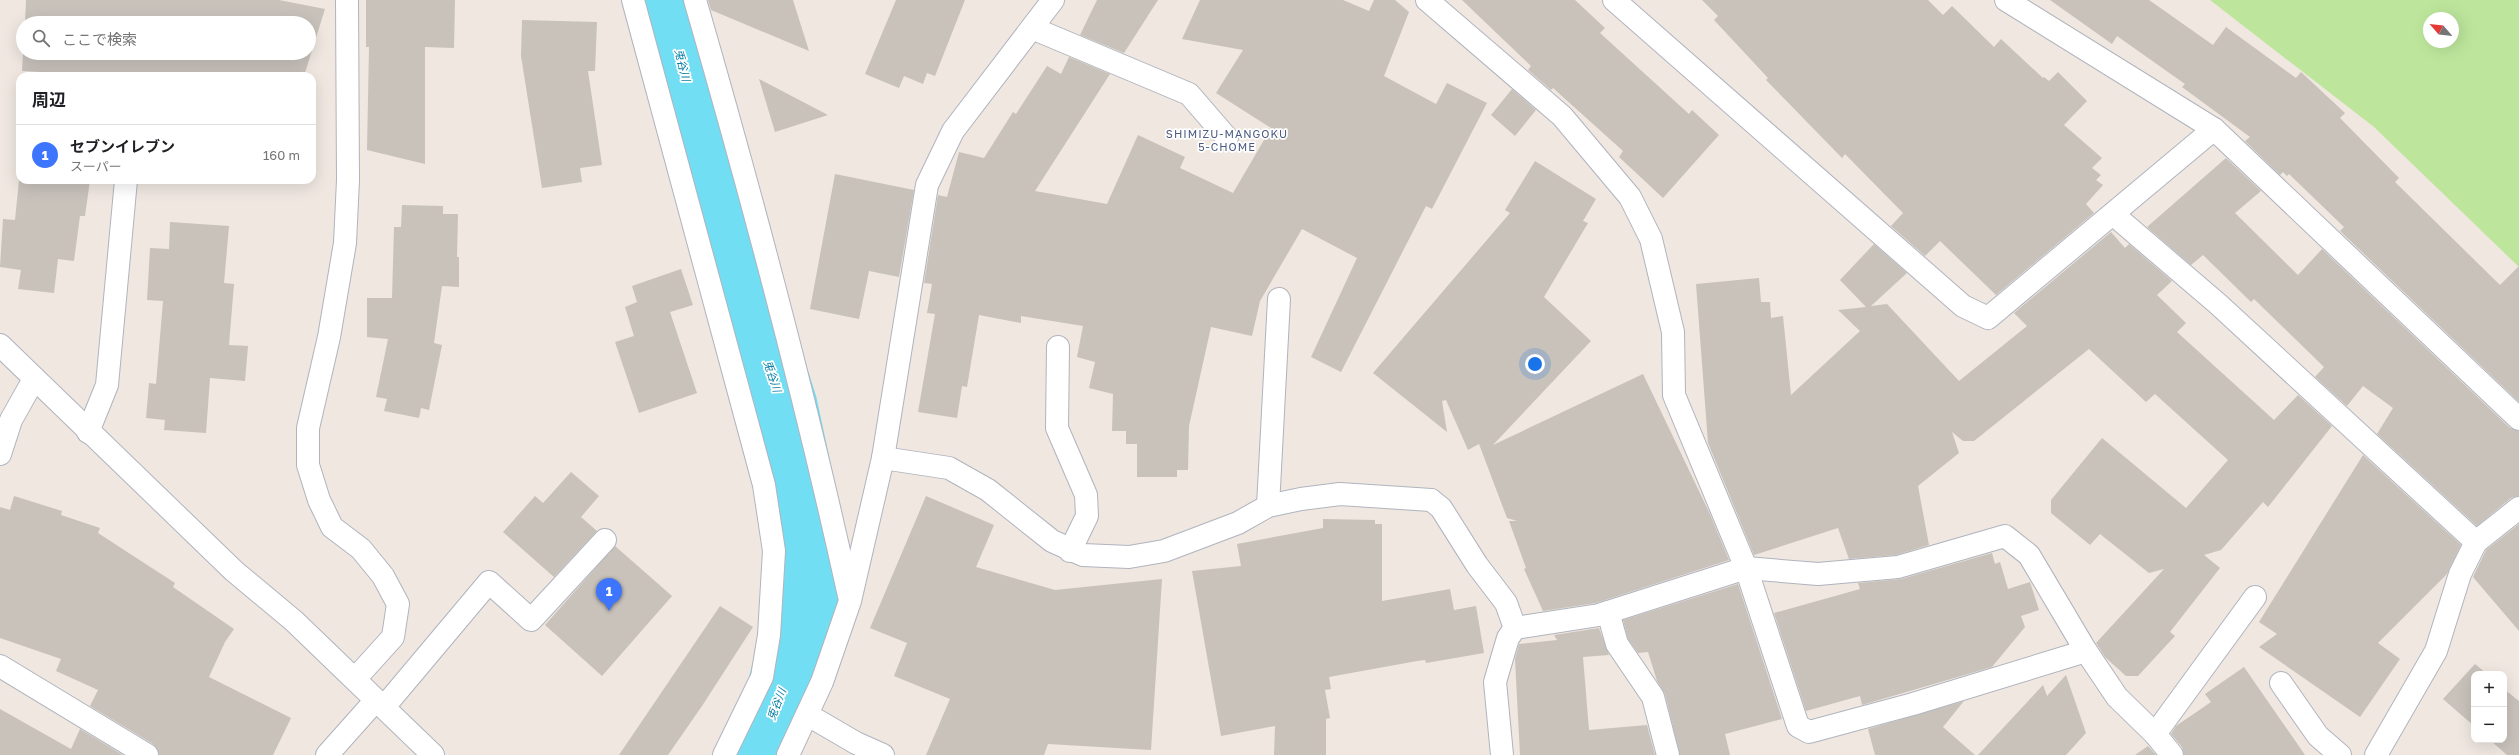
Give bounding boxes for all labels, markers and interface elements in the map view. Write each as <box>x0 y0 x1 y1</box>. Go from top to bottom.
north arrow <box>2423 12 2459 48</box>
search box <box>16 16 316 60</box>
icon: search <box>30 27 52 49</box>
text: ここで検索 <box>62 30 137 48</box>
water label: 兎谷川 <box>673 47 694 84</box>
text: 周辺 <box>32 89 66 110</box>
district label: SHIMIZU-MANGOKU 5-CHOME <box>1166 127 1288 153</box>
text: セブンイレブン <box>70 137 175 155</box>
text: 1 <box>42 147 48 163</box>
text: 160 m <box>263 147 300 163</box>
text: スーパー <box>70 158 122 174</box>
your location <box>1525 354 1545 374</box>
water label: 兎谷川 <box>762 358 785 395</box>
pin: 1 <box>596 578 622 611</box>
map controls <box>2471 671 2507 743</box>
button: + <box>2471 671 2507 707</box>
water label: 兎谷川 <box>764 685 788 722</box>
button: − <box>2471 707 2507 743</box>

